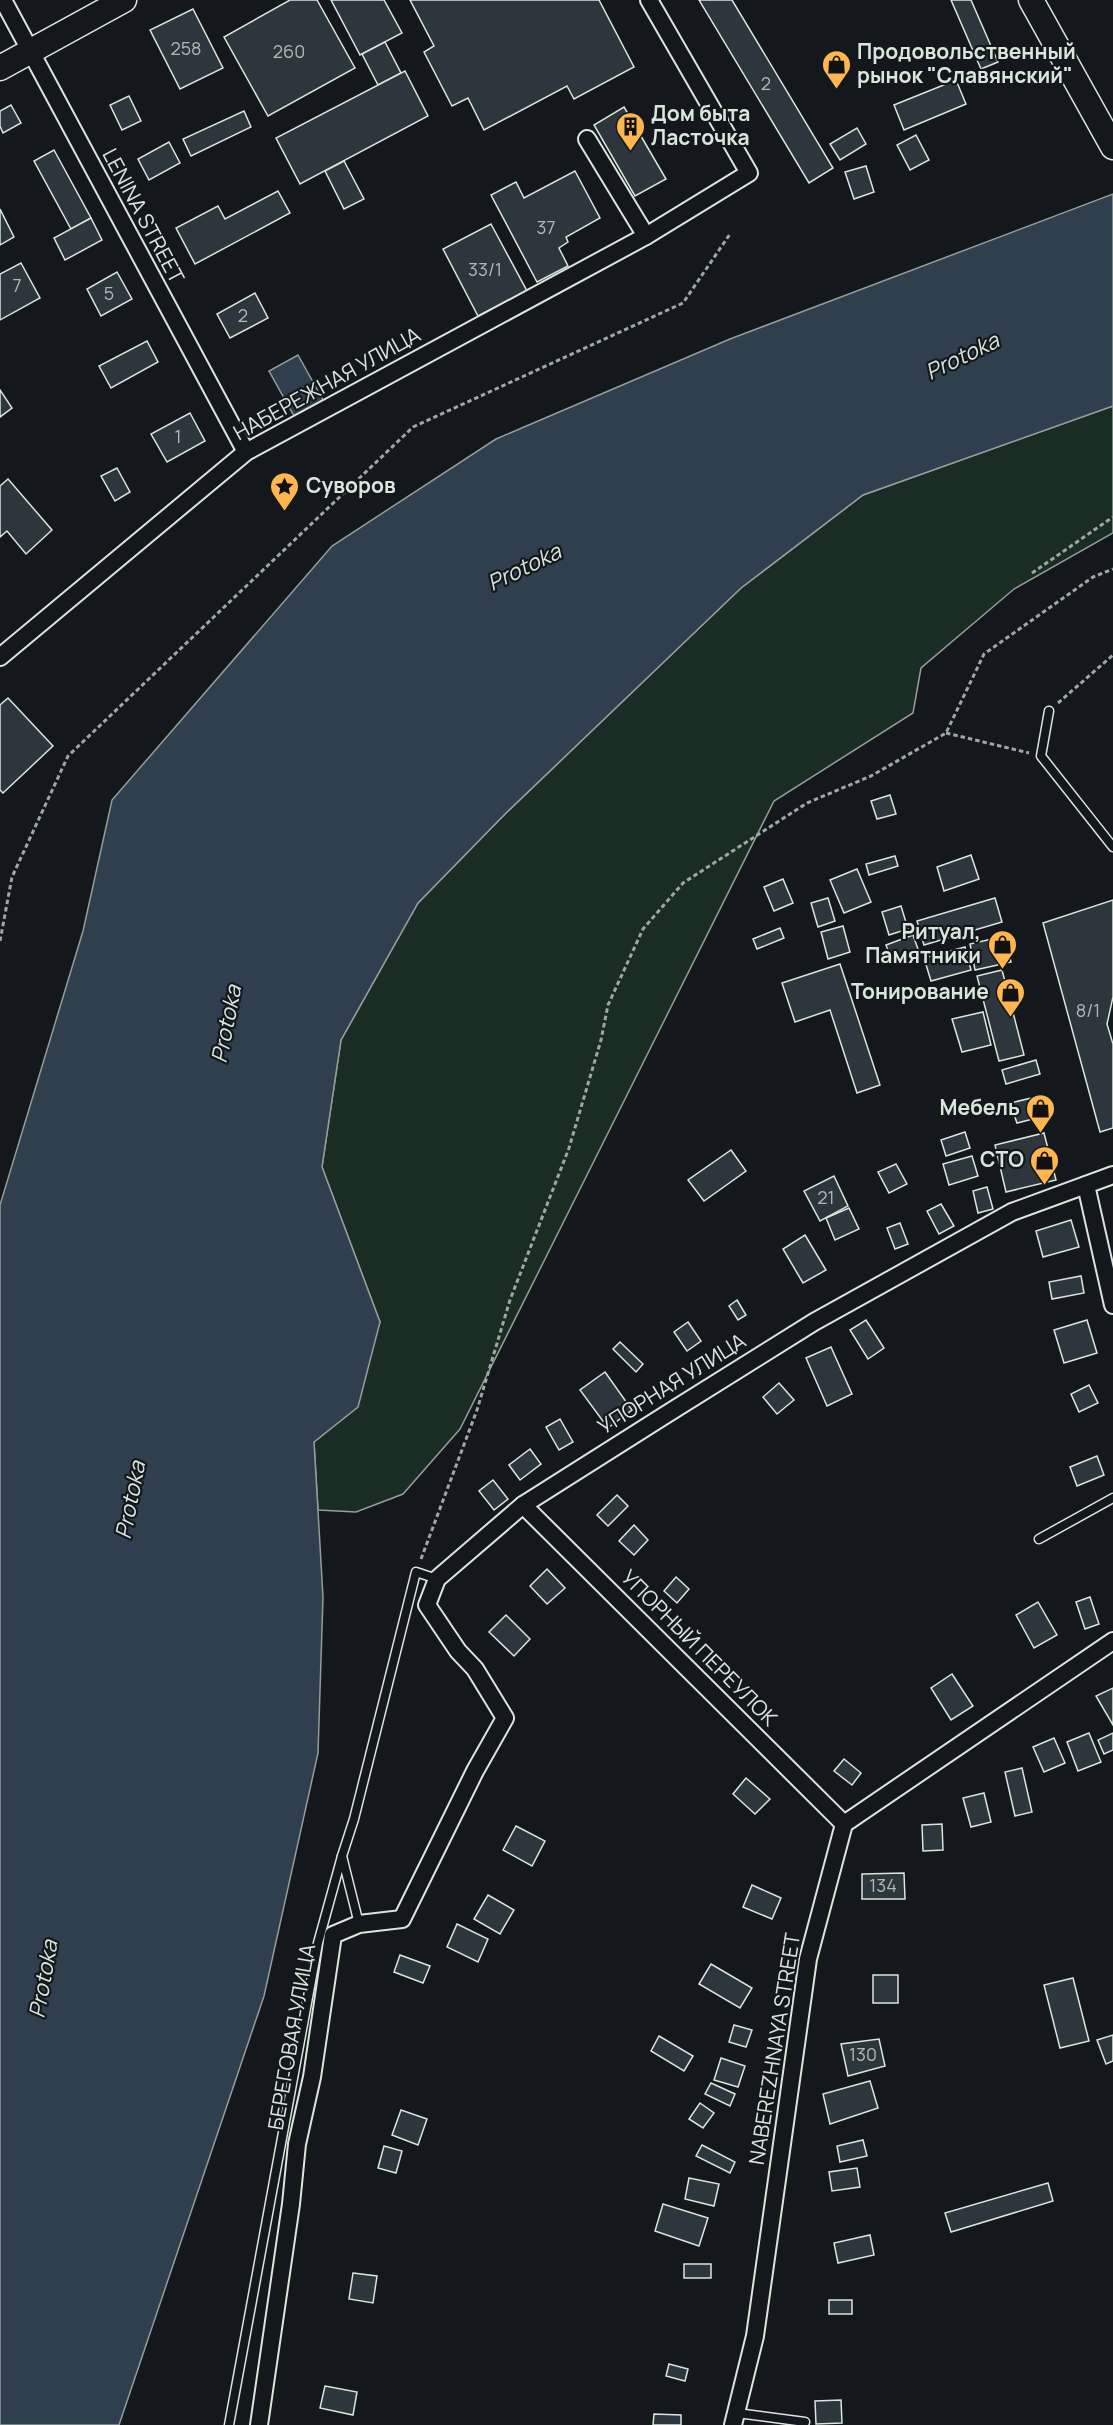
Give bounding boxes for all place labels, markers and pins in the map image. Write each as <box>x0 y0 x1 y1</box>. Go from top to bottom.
place label: Продовольственный рынок "Славянский" <box>857 37 1076 89</box>
shop icon: Продовольственный рынок "Славянский" <box>820 48 852 90</box>
place label: Дом быта Ласточка <box>651 99 750 151</box>
building icon: Дом быта Ласточка <box>614 110 646 152</box>
place icon: Суворов <box>269 470 301 512</box>
place label: Суворов <box>306 471 396 499</box>
place label: Ритуал, Памятники <box>865 917 981 969</box>
shop icon: Ритуал, Памятники <box>986 928 1018 970</box>
shop icon: Тонирование <box>994 976 1026 1018</box>
place label: Тонирование <box>851 977 989 1005</box>
shop icon: Мебель <box>1025 1092 1057 1134</box>
place label: Мебель <box>940 1093 1020 1121</box>
shop icon: СТО <box>1029 1144 1061 1186</box>
place label: СТО <box>980 1145 1024 1173</box>

